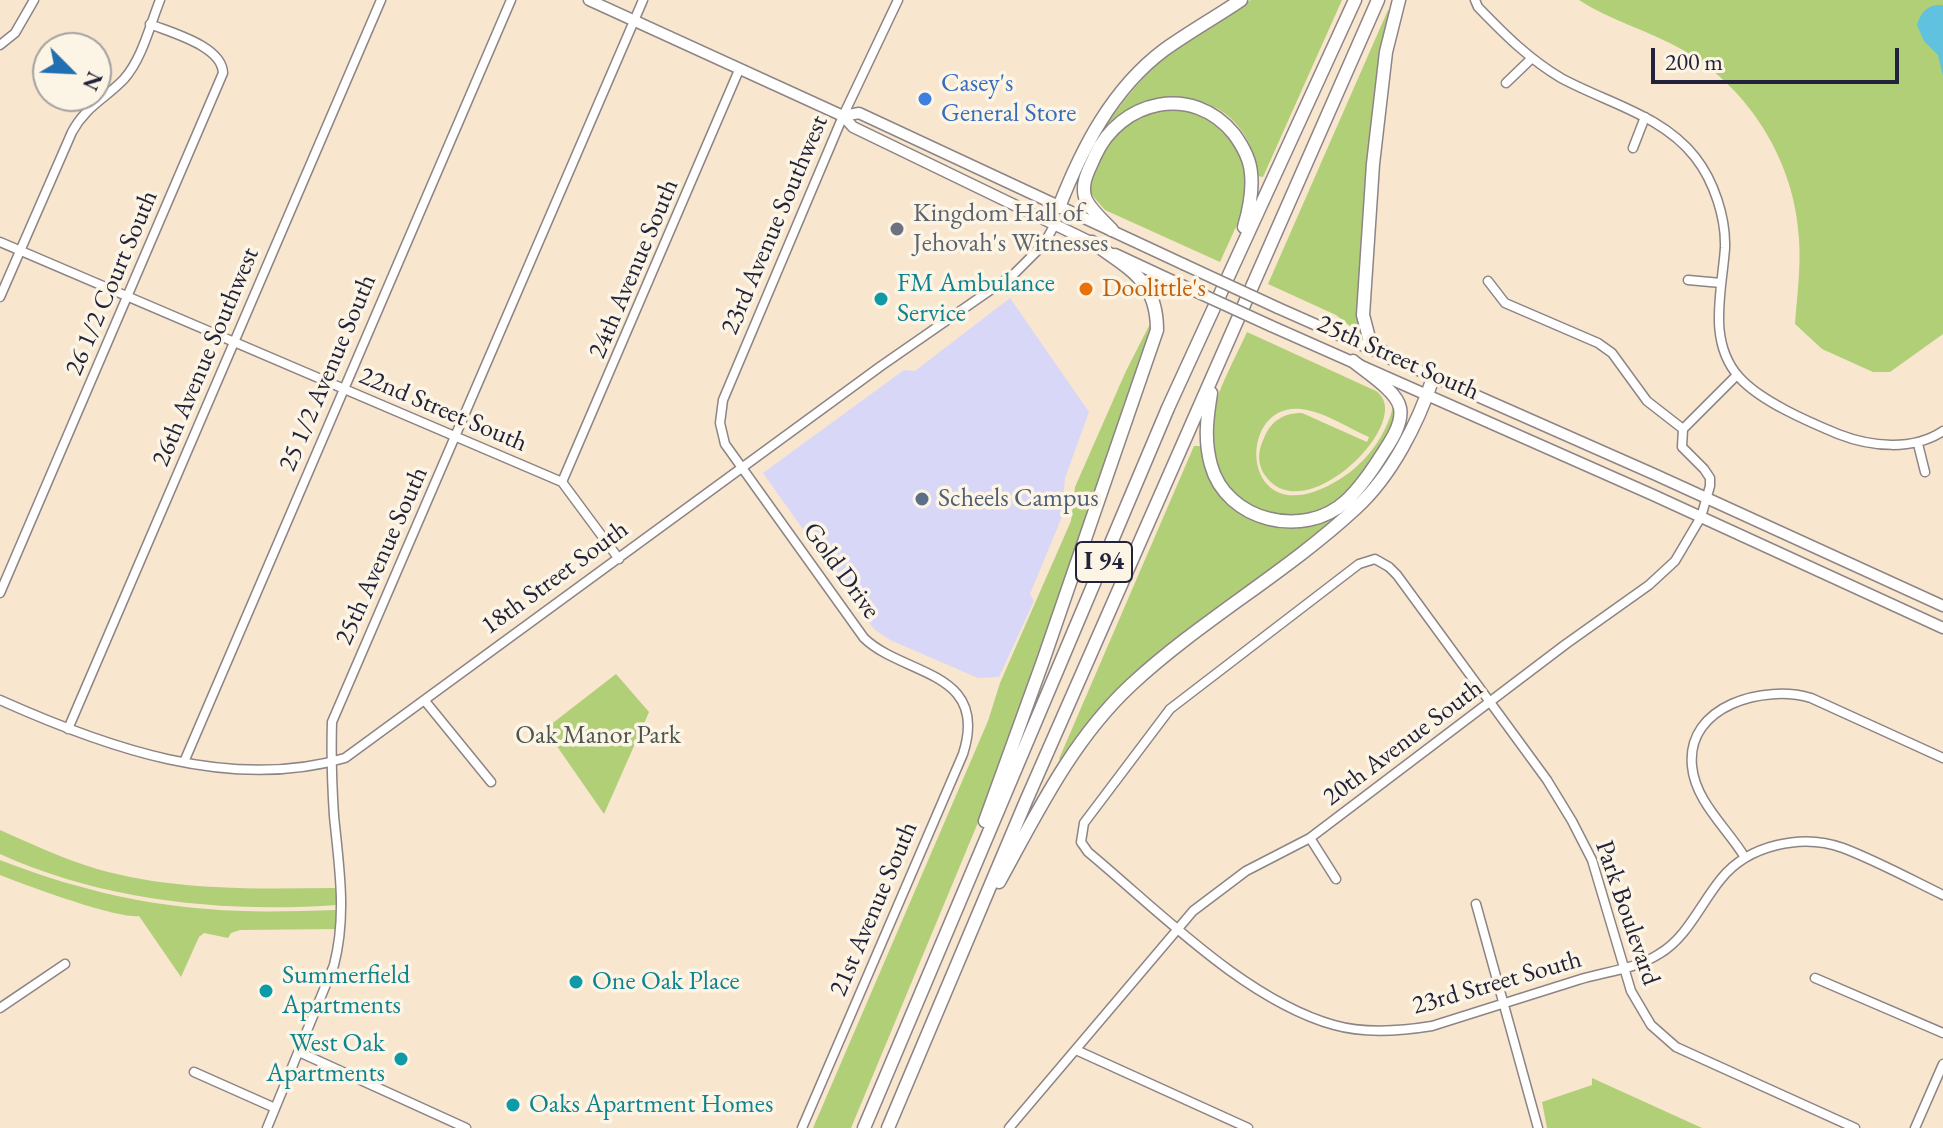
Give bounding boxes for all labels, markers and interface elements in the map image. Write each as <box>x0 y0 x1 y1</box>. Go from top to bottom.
north arrow <box>32 32 112 112</box>
scale bar <box>1655 32 1903 82</box>
text: 200 m <box>1665 46 1723 77</box>
text: N <box>76 67 109 95</box>
place label: Casey's General Store <box>941 68 1076 130</box>
marker: Casey's General Store <box>916 90 934 108</box>
street label: 23rd Avenue Southwest <box>715 111 835 339</box>
street label: 24th Avenue South <box>582 175 686 363</box>
street label: 26 1/2 Court South <box>59 186 165 380</box>
place label: Kingdom Hall of Jehovah's Witnesses <box>913 198 1108 260</box>
marker: Kingdom Hall of Jehovah's Witnesses <box>888 220 906 238</box>
street label: 26th Avenue Southwest <box>146 243 266 471</box>
place label: FM Ambulance Service <box>897 268 1055 330</box>
street label: 25 1/2 Avenue South <box>272 270 384 476</box>
place label: Doolittle's <box>1102 273 1206 305</box>
marker: Doolittle's <box>1077 280 1095 298</box>
marker: FM Ambulance Service <box>872 290 890 308</box>
street label: 25th Street South <box>1312 308 1484 408</box>
street label: 22nd Street South <box>354 361 532 459</box>
street label: 25th Avenue South <box>329 462 435 650</box>
place label: Scheels Campus <box>938 483 1099 515</box>
marker: Scheels Campus <box>913 490 931 508</box>
street label: 18th Street South <box>475 514 635 642</box>
street label: Gold Drive <box>796 517 886 625</box>
road number: I 94 <box>1076 542 1132 582</box>
street label: 20th Avenue South <box>1317 673 1489 813</box>
park label: Oak Manor Park <box>515 720 681 752</box>
street label: 21st Avenue South <box>823 817 925 1001</box>
street label: Park Boulevard <box>1588 837 1666 989</box>
street label: 23rd Street South <box>1409 944 1585 1022</box>
place label: Summerfield Apartments <box>282 960 410 1022</box>
place label: One Oak Place <box>592 966 740 998</box>
marker: One Oak Place <box>567 973 585 991</box>
marker: Summerfield Apartments <box>257 982 275 1000</box>
place label: West Oak Apartments <box>266 1028 385 1090</box>
marker: West Oak Apartments <box>392 1050 410 1068</box>
place label: Oaks Apartment Homes <box>529 1089 773 1121</box>
marker: Oaks Apartment Homes <box>504 1096 522 1114</box>

